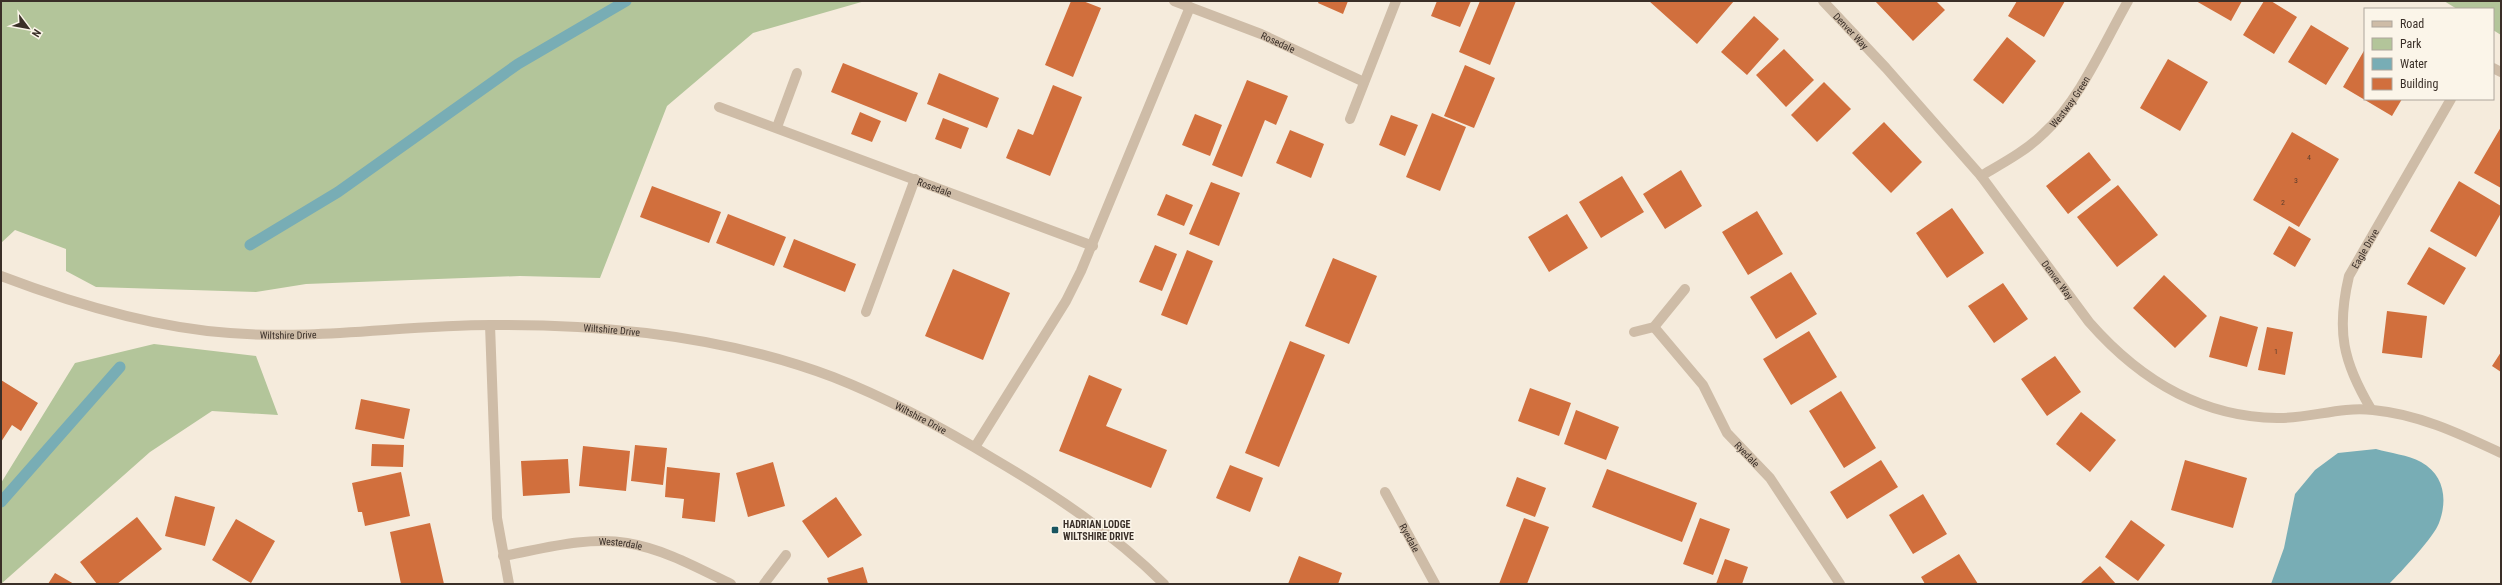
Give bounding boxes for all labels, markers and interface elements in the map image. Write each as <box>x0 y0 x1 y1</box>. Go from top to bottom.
north arrow <box>8 8 48 48</box>
legend <box>2364 8 2494 100</box>
street label: Denver Way <box>1831 11 1870 52</box>
text: Road <box>2400 17 2424 31</box>
text: N <box>29 27 43 40</box>
street label: Rosedale <box>1259 30 1297 55</box>
text: Park <box>2400 37 2422 51</box>
text: Water <box>2400 57 2428 71</box>
street label: Westway Green <box>2048 74 2092 130</box>
text: Building <box>2400 77 2438 91</box>
house number: 4 <box>2307 153 2311 162</box>
street label: Rosedale <box>915 176 954 199</box>
house number: 3 <box>2294 176 2298 185</box>
house number: 2 <box>2281 198 2285 207</box>
street label: Eagle Drive <box>2350 227 2381 271</box>
street label: Denver Way <box>2039 258 2075 302</box>
street label: Wiltshire Drive <box>583 322 641 338</box>
street label: Wiltshire Drive <box>260 329 317 341</box>
house number: 1 <box>2274 347 2278 356</box>
street label: Wiltshire Drive <box>893 400 949 436</box>
street label: Ryedale <box>1732 440 1762 470</box>
place label: HADRIAN LODGE WILTSHIRE DRIVE <box>1063 519 1134 542</box>
street label: Ryedale <box>1397 522 1422 554</box>
marker: HADRIAN LODGE WILTSHIRE DRIVE <box>1050 525 1060 535</box>
street label: Westerdale <box>599 536 644 552</box>

